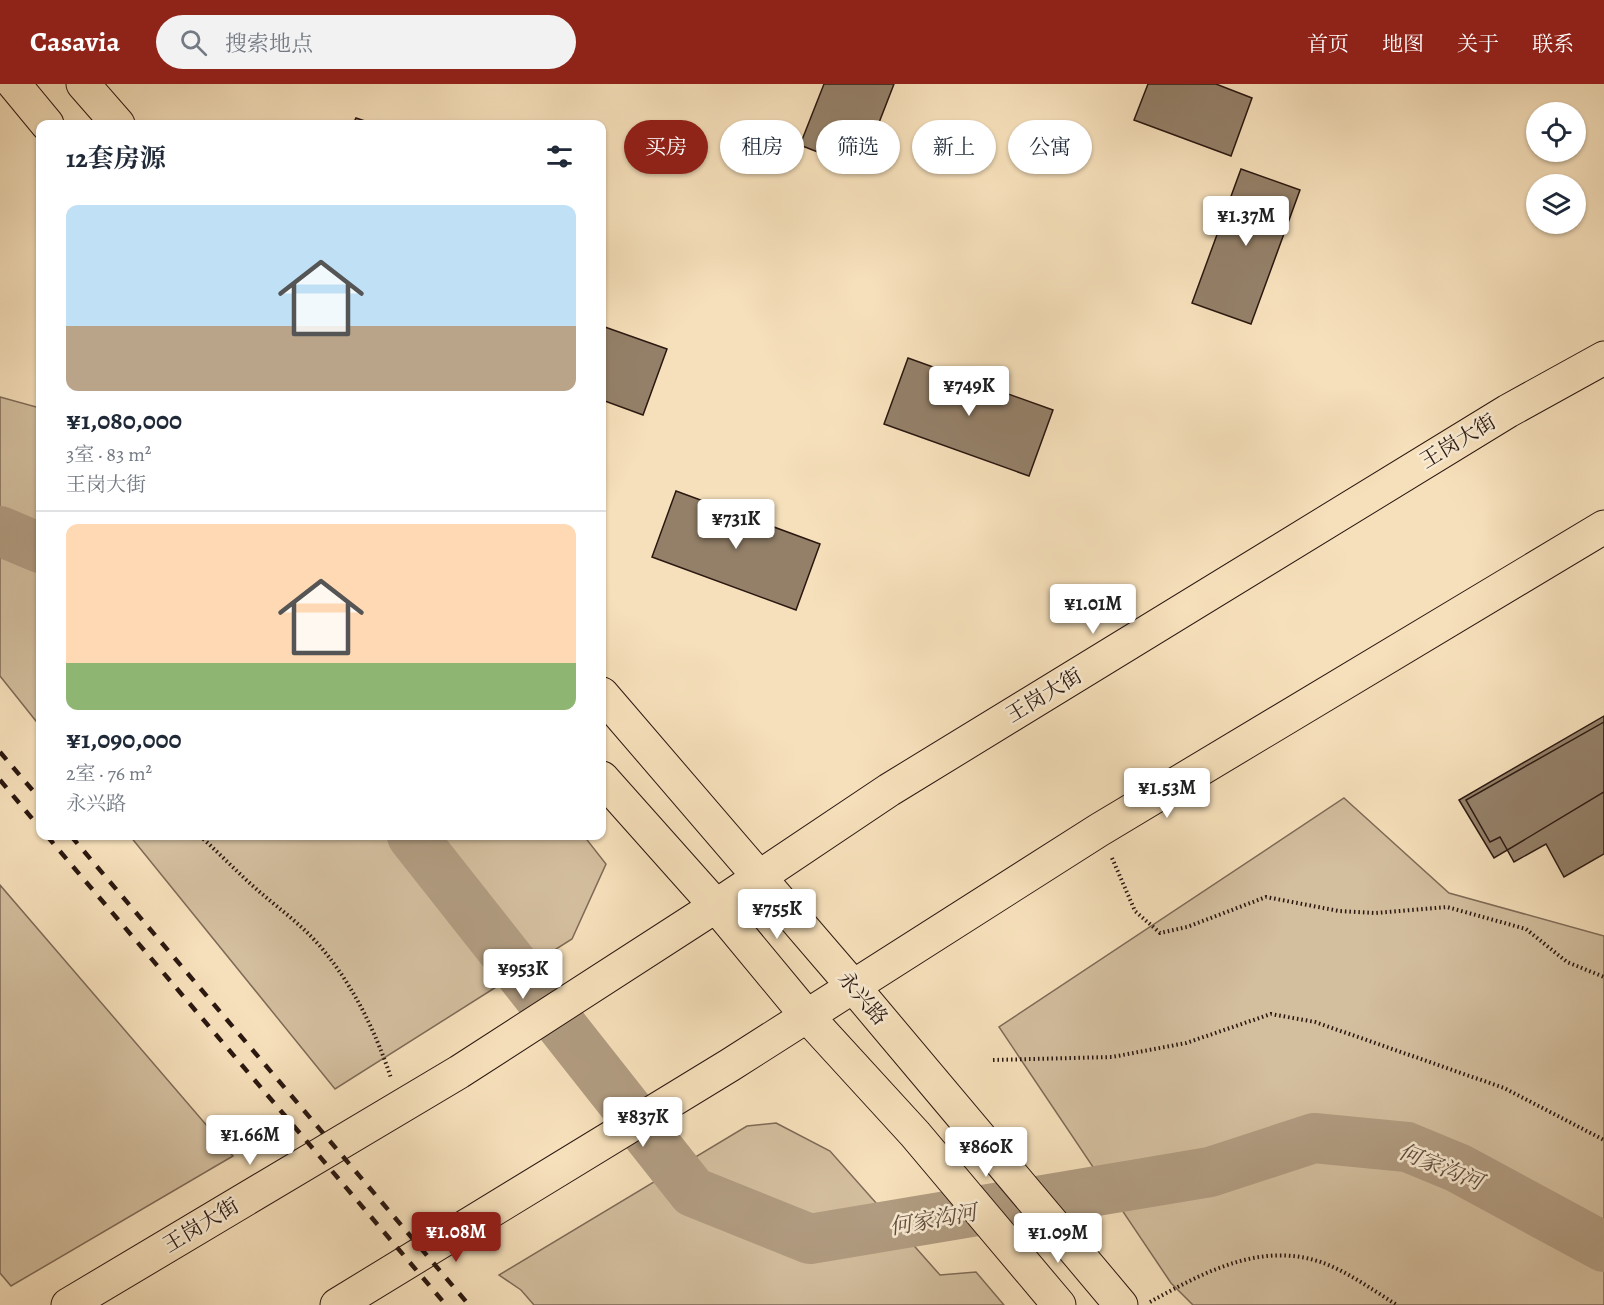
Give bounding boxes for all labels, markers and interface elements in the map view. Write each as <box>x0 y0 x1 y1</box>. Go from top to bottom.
search box <box>156 15 576 69</box>
text: Casavia <box>30 23 120 61</box>
icon: search <box>177 26 210 59</box>
text: 搜索地点 <box>225 29 313 59</box>
text: 首页 <box>1307 30 1349 58</box>
text: 地图 <box>1382 30 1424 58</box>
text: 关于 <box>1457 30 1499 58</box>
text: 联系 <box>1532 30 1574 58</box>
map controls <box>1526 102 1586 234</box>
button: locate <box>1526 102 1586 162</box>
chip: 买房 <box>624 120 708 174</box>
chip: 租房 <box>720 120 804 174</box>
chip: 筛选 <box>816 120 900 174</box>
chip: 新上 <box>912 120 996 174</box>
chip: 公寓 <box>1008 120 1092 174</box>
icon: filters <box>543 140 576 173</box>
text: 12套房源 <box>66 141 166 176</box>
button: layers <box>1526 174 1586 234</box>
pin: ¥1.37M <box>1197 196 1295 247</box>
text: ¥1.37M <box>1217 202 1275 229</box>
icon: home <box>267 244 375 352</box>
pin: ¥749K <box>927 366 1011 417</box>
text: ¥749K <box>943 372 995 399</box>
text: ¥1,080,000 <box>66 403 182 438</box>
street label: 王岗大街 <box>1415 407 1501 475</box>
text: 3室 · 83 m² <box>66 441 151 468</box>
text: 王岗大街 <box>66 471 146 498</box>
pin: ¥731K <box>694 499 778 550</box>
text: ¥731K <box>712 505 760 532</box>
icon: home <box>267 563 375 671</box>
pin: ¥1.01M <box>1044 584 1142 635</box>
text: ¥1.01M <box>1064 590 1122 617</box>
street label: 王岗大街 <box>1001 661 1087 729</box>
text: ¥1,090,000 <box>66 722 182 757</box>
text: 2室 · 76 m² <box>66 760 152 787</box>
pin: ¥1.53M <box>1118 768 1216 819</box>
text: ¥1.53M <box>1138 774 1196 801</box>
text: 永兴路 <box>66 790 126 817</box>
pin: ¥755K <box>735 889 819 940</box>
text: ¥755K <box>752 895 802 922</box>
pin: ¥953K <box>481 949 565 1000</box>
text: ¥953K <box>497 955 549 982</box>
street label: 永兴路 <box>832 965 894 1031</box>
pin: ¥837K <box>601 1097 685 1148</box>
text: ¥837K <box>617 1103 669 1130</box>
pin: ¥1.66M <box>201 1115 299 1166</box>
text: ¥1.66M <box>220 1121 280 1148</box>
pin: ¥860K <box>944 1127 1028 1178</box>
text: ¥860K <box>959 1133 1013 1160</box>
water label: 何家沟河 <box>1394 1137 1491 1199</box>
street label: 王岗大街 <box>158 1191 244 1259</box>
water label: 何家沟河 <box>887 1197 983 1242</box>
pin: ¥1.08M <box>407 1212 505 1263</box>
pin: ¥1.09M <box>1009 1213 1107 1264</box>
text: ¥1.08M <box>426 1218 486 1245</box>
text: ¥1.09M <box>1028 1219 1088 1246</box>

